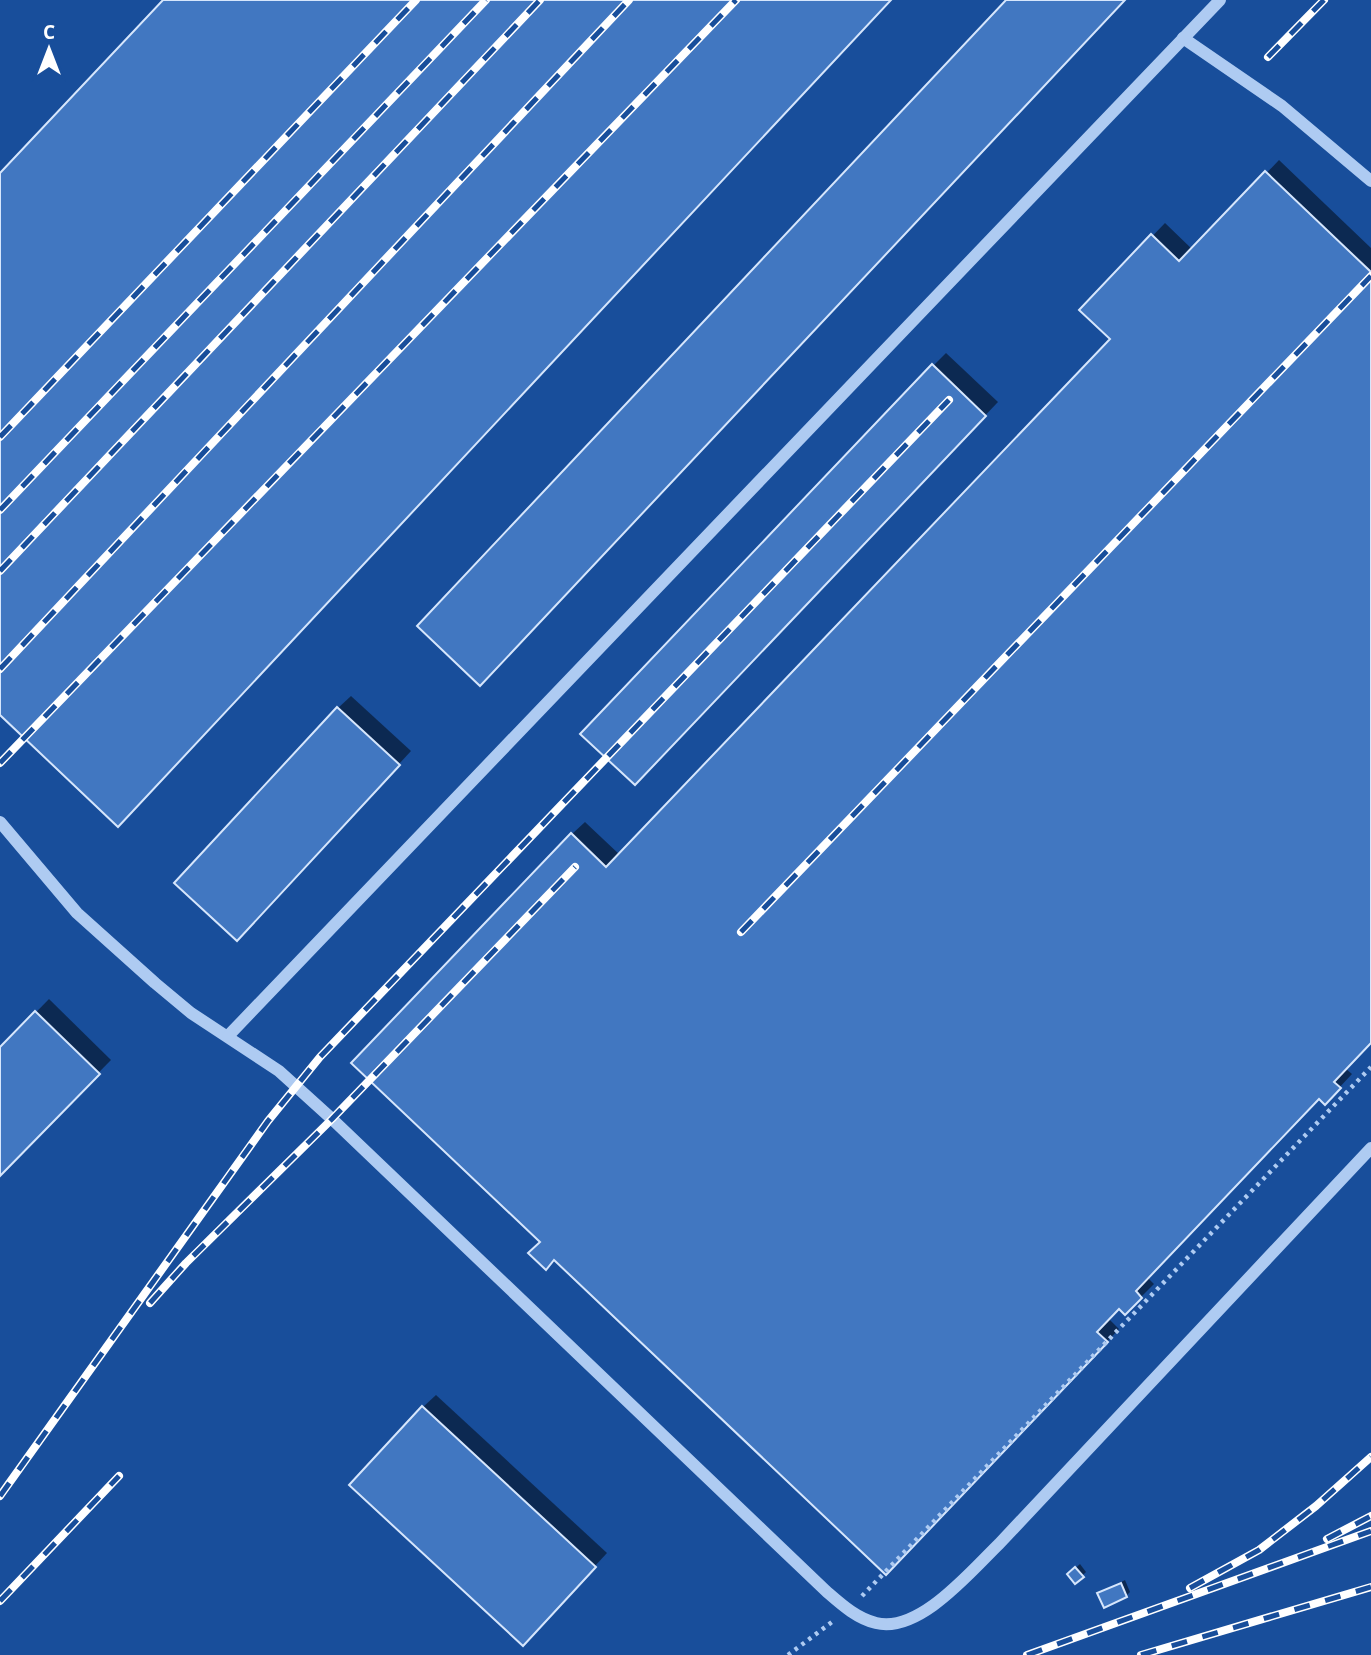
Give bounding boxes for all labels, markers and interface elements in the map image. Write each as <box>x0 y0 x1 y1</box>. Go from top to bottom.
north arrow <box>14 14 84 84</box>
text: С <box>43 19 55 45</box>

